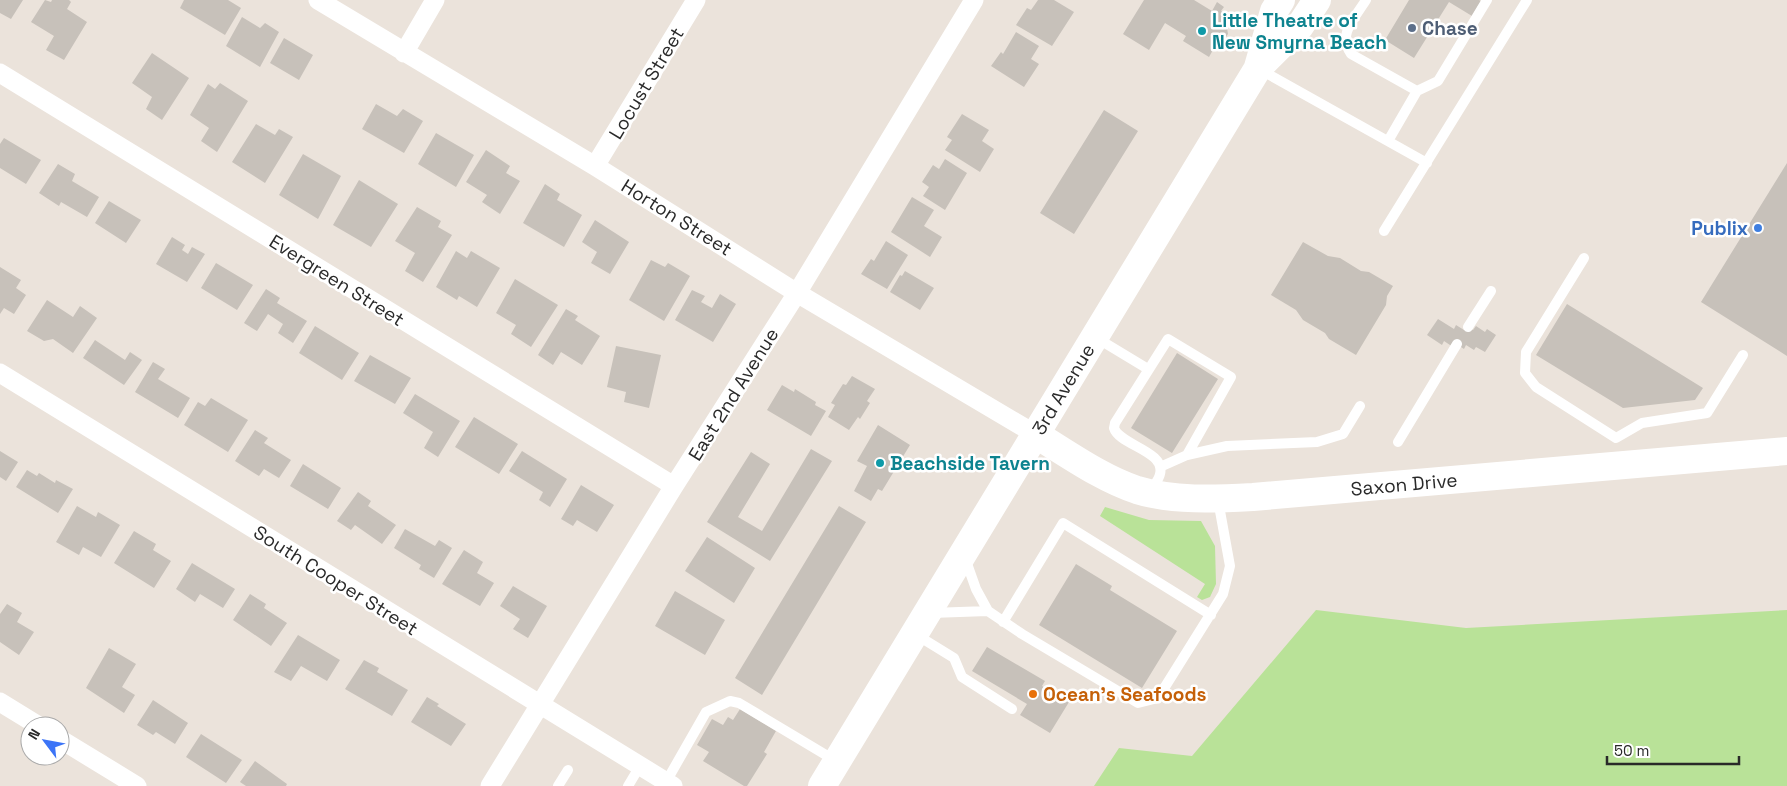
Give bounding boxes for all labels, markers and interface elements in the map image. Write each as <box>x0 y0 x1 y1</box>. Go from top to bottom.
place label: Little Theatre of New Smyrna Beach <box>1212 8 1387 55</box>
place label: Chase <box>1422 16 1478 41</box>
marker: Chase <box>1406 22 1418 34</box>
street label: Locust Street <box>603 23 690 144</box>
marker: Little Theatre of New Smyrna Beach <box>1196 25 1208 37</box>
street label: Horton Street <box>617 173 737 261</box>
place label: Publix <box>1691 216 1748 241</box>
marker: Publix <box>1752 222 1764 234</box>
street label: Evergreen Street <box>264 229 409 332</box>
street label: East 2nd Avenue <box>683 323 784 465</box>
street label: 3rd Avenue <box>1026 339 1100 440</box>
place label: Beachside Tavern <box>890 451 1050 476</box>
marker: Beachside Tavern <box>874 457 886 469</box>
street label: Saxon Drive <box>1350 467 1458 502</box>
street label: South Cooper Street <box>249 520 423 641</box>
place label: Ocean's Seafoods <box>1043 682 1207 707</box>
marker: Ocean's Seafoods <box>1027 688 1039 700</box>
north arrow <box>20 716 70 766</box>
text: N <box>24 725 44 743</box>
scale bar <box>1607 734 1740 766</box>
text: 50 m <box>1614 741 1649 760</box>

